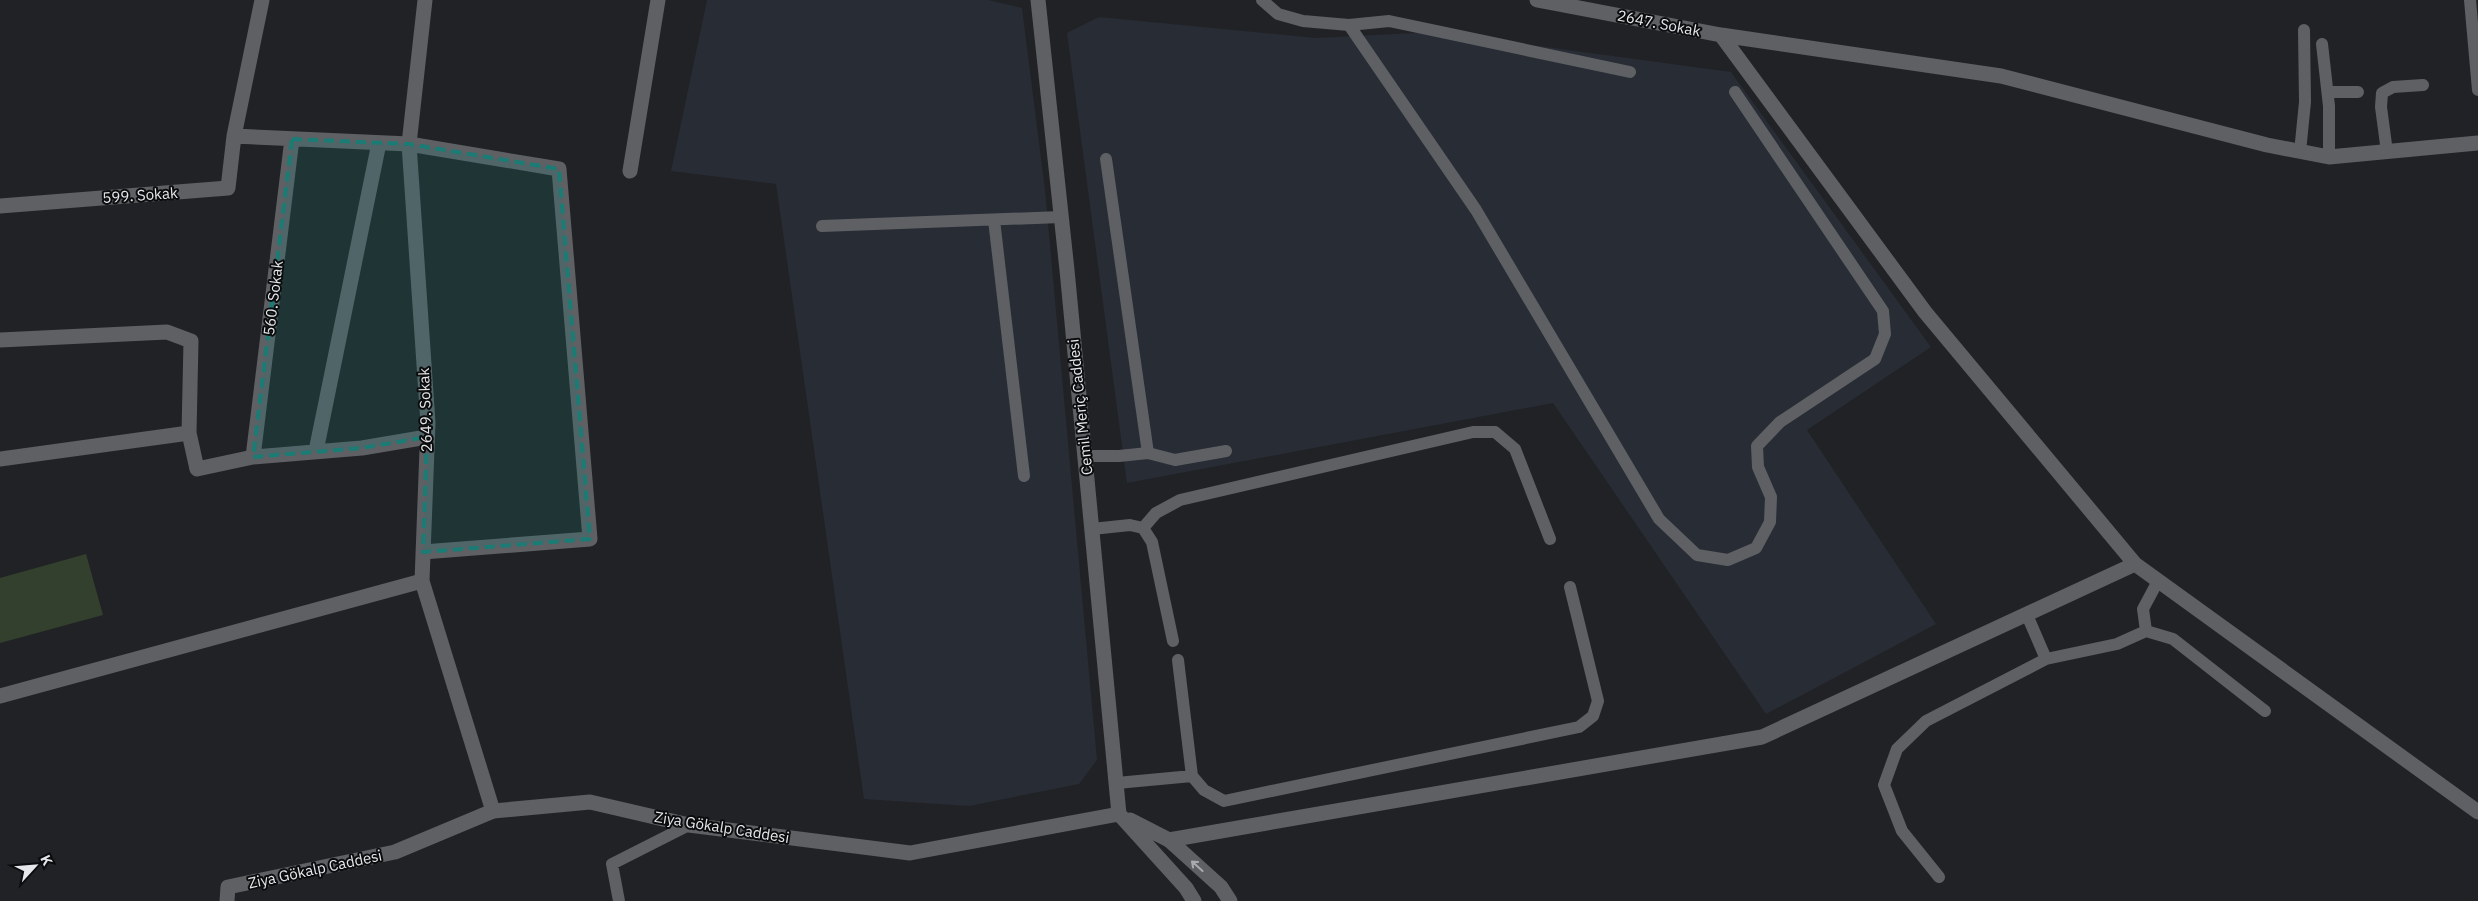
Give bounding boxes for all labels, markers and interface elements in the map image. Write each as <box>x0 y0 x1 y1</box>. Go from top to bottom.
street label: 2647. Sokak <box>1616 6 1702 40</box>
street label: 599. Sokak <box>102 183 178 207</box>
street label: 560. Sokak <box>259 259 287 337</box>
street label: Cemil Meriç Caddesi <box>1063 338 1097 476</box>
street label: 2649. Sokak <box>414 367 436 453</box>
street label: Ziya Gökalp Caddesi <box>653 807 791 847</box>
north arrow <box>10 841 60 891</box>
street label: Ziya Gökalp Caddesi <box>246 846 384 892</box>
text: K <box>36 852 57 869</box>
one-way arrow <box>1190 860 1203 871</box>

